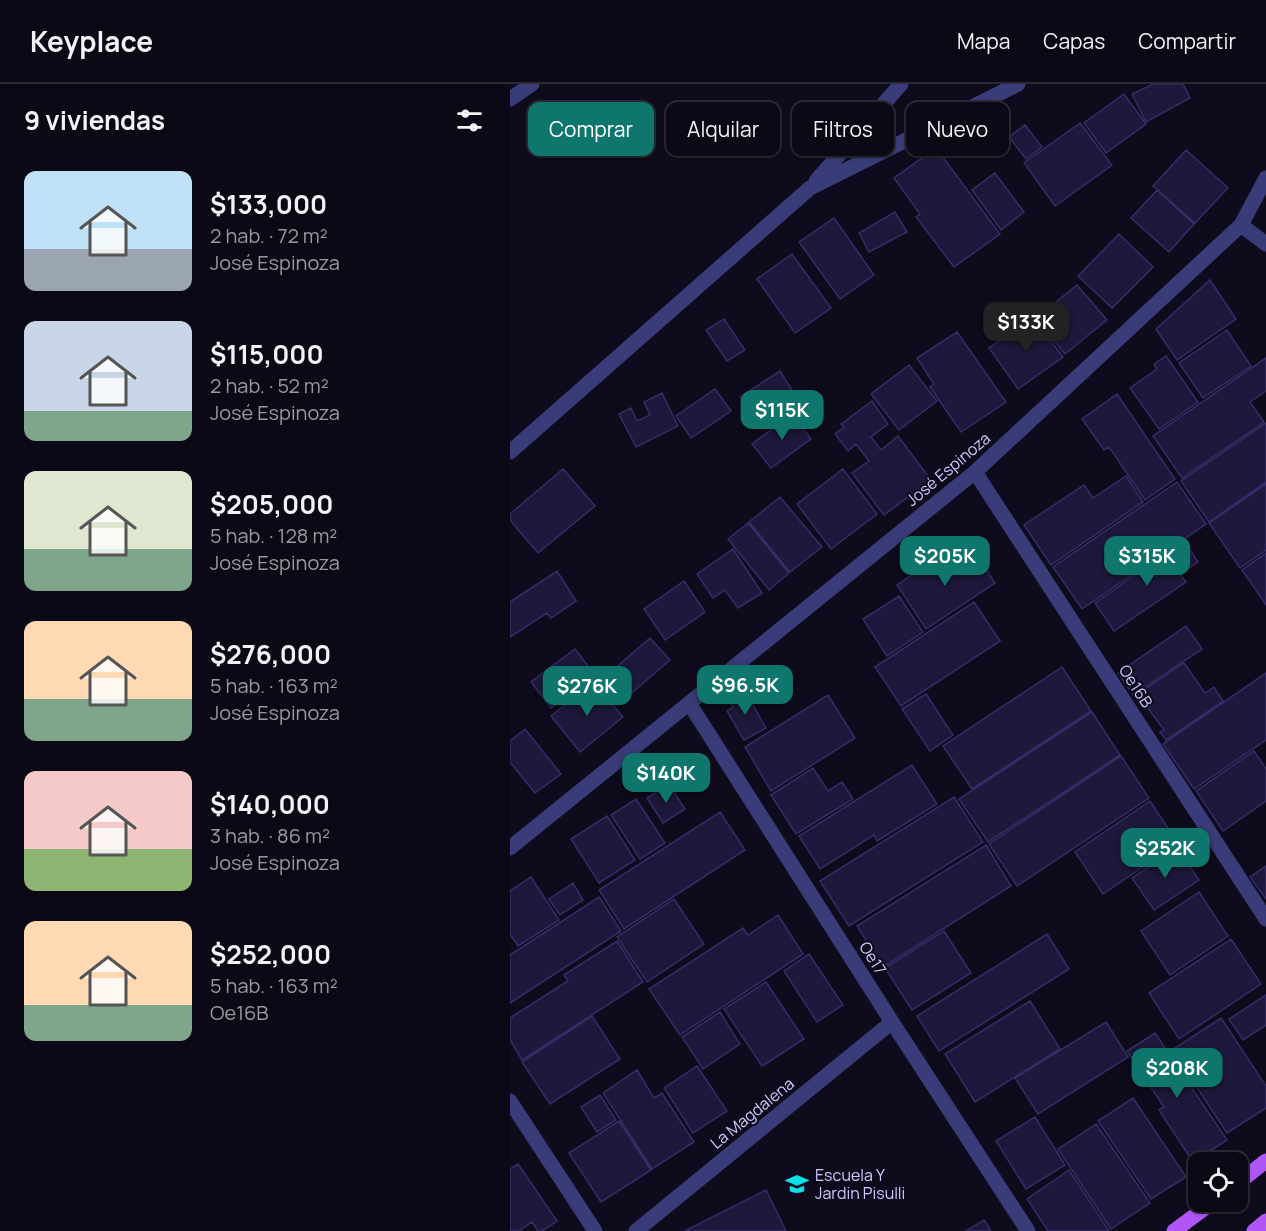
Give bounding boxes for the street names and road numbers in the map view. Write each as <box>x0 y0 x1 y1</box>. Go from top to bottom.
street label: José Espinoza <box>901 427 995 511</box>
street label: Oe16B <box>1114 660 1158 712</box>
street label: Oe17 <box>854 937 892 979</box>
street label: La Magdalena <box>706 1072 798 1154</box>

